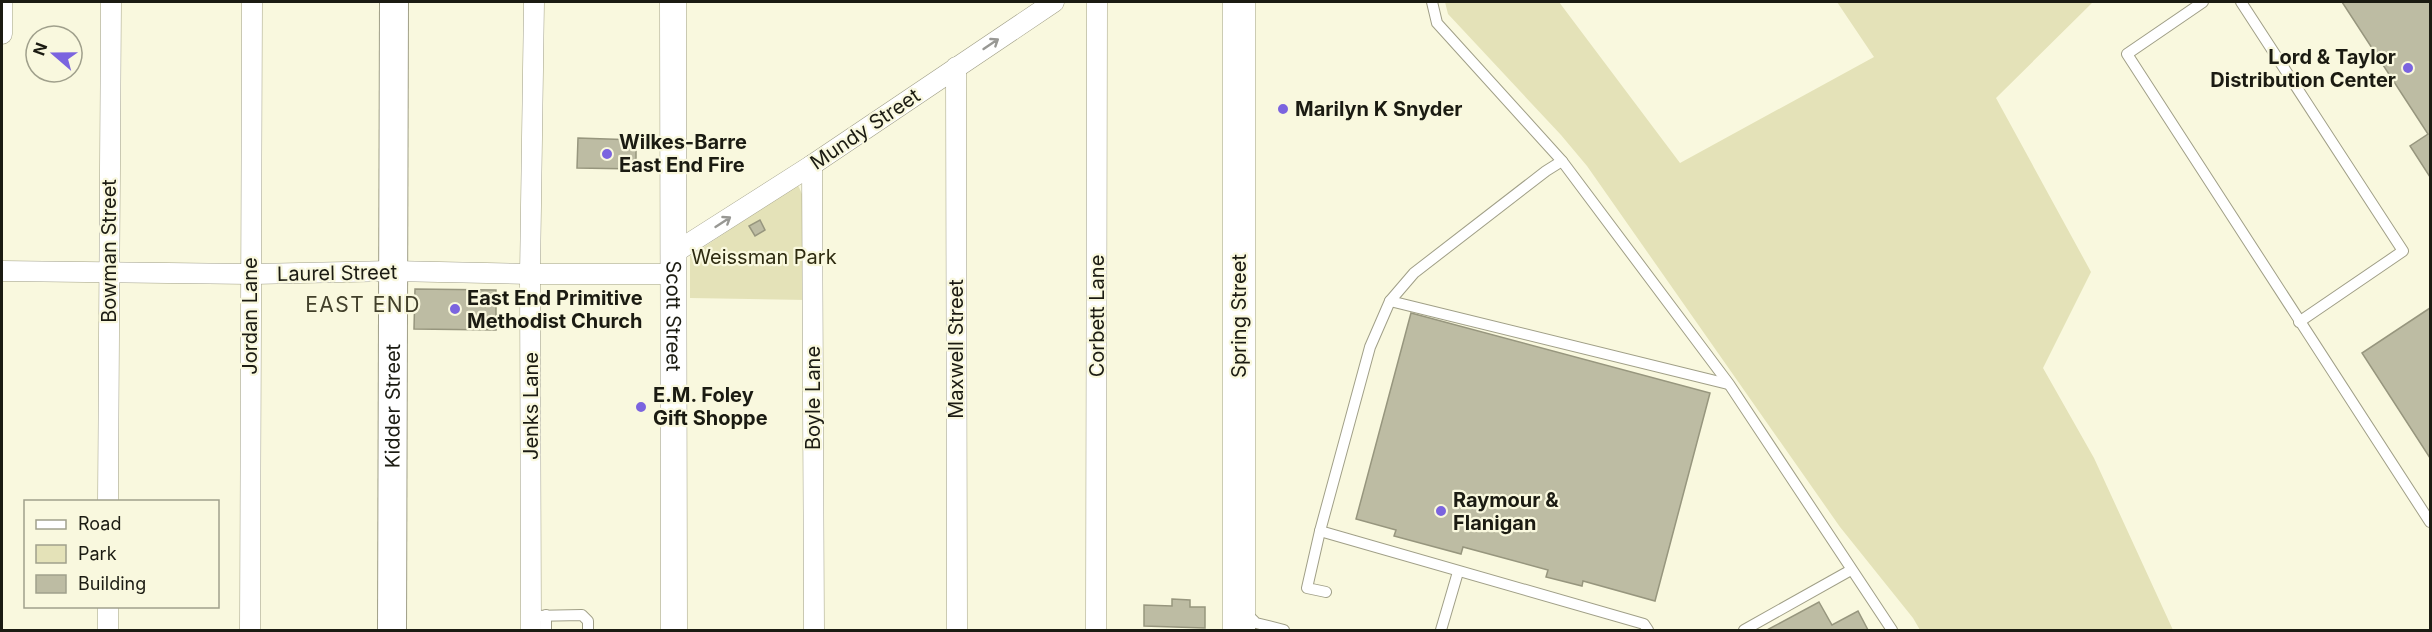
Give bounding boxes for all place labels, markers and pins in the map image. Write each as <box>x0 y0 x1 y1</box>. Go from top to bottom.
place label: Lord & Taylor Distribution Center <box>2210 45 2396 92</box>
marker: Lord & Taylor Distribution Center <box>2401 61 2415 75</box>
place label: Marilyn K Snyder <box>1295 97 1462 121</box>
marker: Marilyn K Snyder <box>1276 102 1290 116</box>
place label: Wilkes-Barre East End Fire <box>619 130 747 177</box>
marker: Wilkes-Barre East End Fire <box>600 147 614 161</box>
place label: East End Primitive Methodist Church <box>467 286 643 333</box>
marker: East End Primitive Methodist Church <box>448 302 462 316</box>
place label: E.M. Foley Gift Shoppe <box>653 383 768 430</box>
marker: E.M. Foley Gift Shoppe <box>634 400 648 414</box>
place label: Raymour & Flanigan <box>1453 488 1559 535</box>
marker: Raymour & Flanigan <box>1434 504 1448 518</box>

